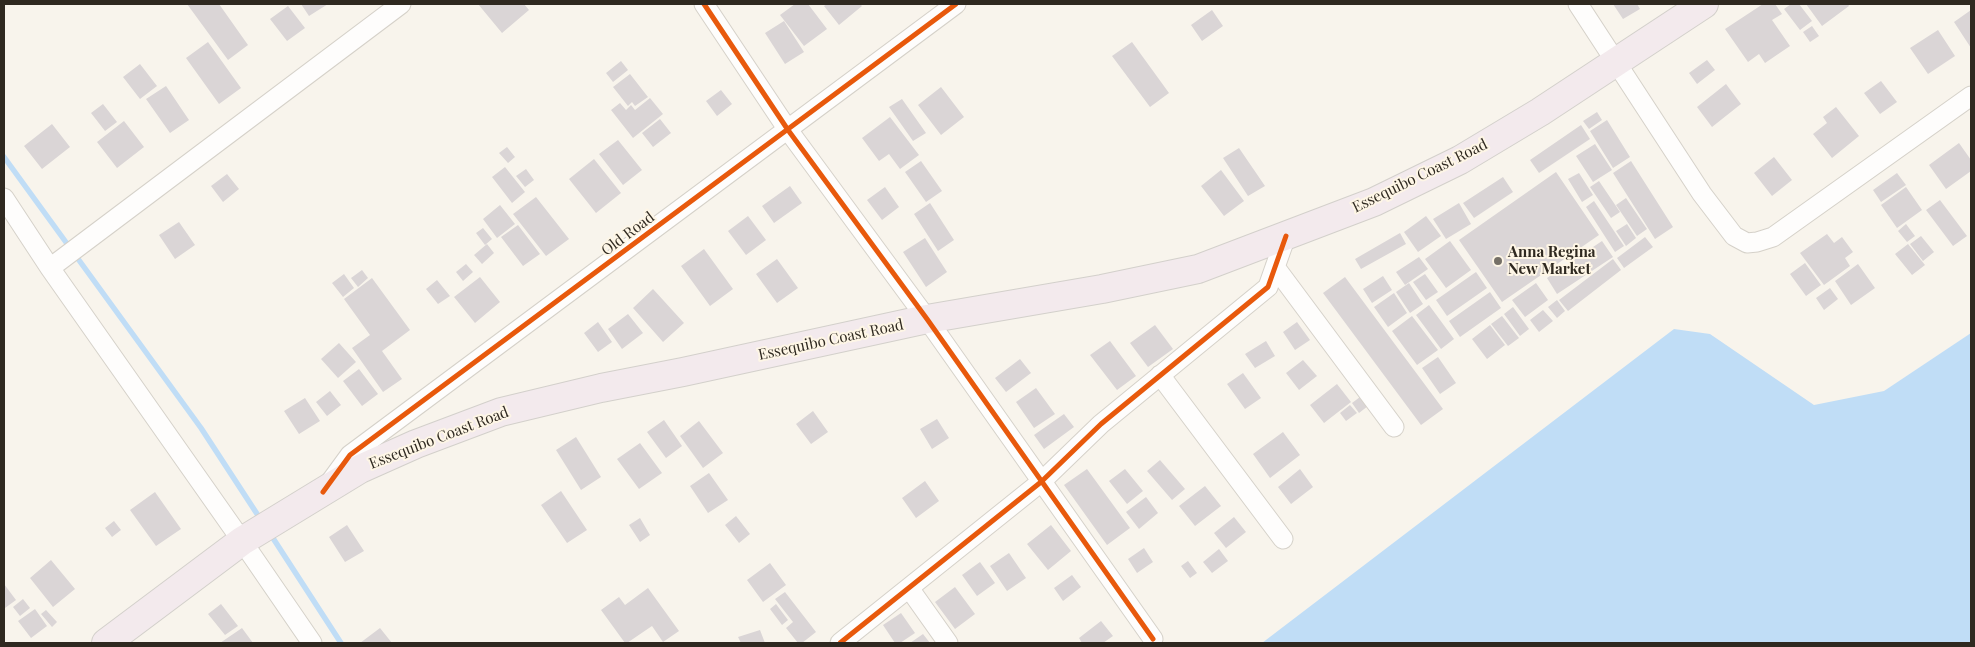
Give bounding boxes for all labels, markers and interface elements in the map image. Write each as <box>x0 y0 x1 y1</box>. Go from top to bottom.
street label: Essequibo Coast Road <box>1350 135 1490 217</box>
street label: Old Road <box>598 208 658 260</box>
place label: Anna Regina New Market <box>1508 243 1596 278</box>
marker: Anna Regina New Market <box>1492 255 1504 267</box>
street label: Essequibo Coast Road <box>757 316 905 364</box>
street label: Essequibo Coast Road <box>367 403 511 473</box>

